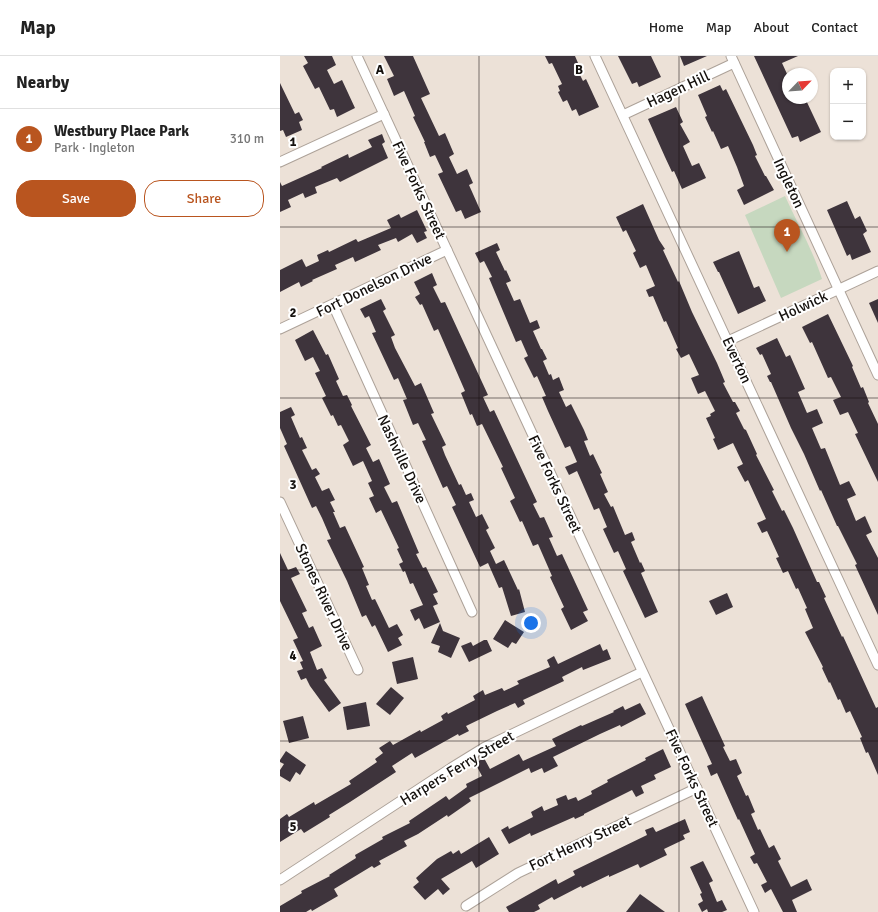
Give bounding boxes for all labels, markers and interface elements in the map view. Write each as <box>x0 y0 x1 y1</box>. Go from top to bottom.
text: Map <box>20 16 56 40</box>
text: Home <box>649 19 684 36</box>
text: Map <box>706 19 731 36</box>
text: About <box>753 19 789 36</box>
text: Contact <box>811 19 858 36</box>
text: A <box>376 62 385 78</box>
text: B <box>575 62 583 78</box>
street label: Hagen Hill <box>644 67 712 111</box>
north arrow <box>782 68 818 104</box>
map controls <box>830 68 866 140</box>
button: + <box>830 68 866 104</box>
text: Nearby <box>16 72 69 93</box>
button: − <box>830 104 866 140</box>
text: Westbury Place Park <box>54 122 189 140</box>
text: 1 <box>25 131 33 147</box>
text: 310 m <box>230 131 264 147</box>
text: 1 <box>289 134 297 150</box>
street label: Five Forks Street <box>388 138 450 242</box>
text: Park · Ingleton <box>54 140 135 156</box>
street label: Ingleton <box>770 155 808 211</box>
button: Save <box>16 180 136 217</box>
button: Share <box>144 180 264 217</box>
pin: 1 <box>774 219 800 252</box>
street label: Fort Donelson Drive <box>313 249 435 321</box>
street label: Holwick <box>776 287 831 325</box>
text: 2 <box>289 305 297 321</box>
street label: Everton <box>718 334 756 386</box>
street label: Nashville Drive <box>374 412 430 506</box>
street label: Five Forks Street <box>524 432 586 536</box>
text: 3 <box>289 477 297 493</box>
street label: Stones River Drive <box>291 541 357 653</box>
your location <box>521 613 541 633</box>
text: 4 <box>289 648 297 664</box>
street label: Five Forks Street <box>661 726 723 830</box>
street label: Harpers Ferry Street <box>397 727 517 809</box>
street label: Fort Henry Street <box>526 811 634 875</box>
text: 5 <box>289 819 297 835</box>

